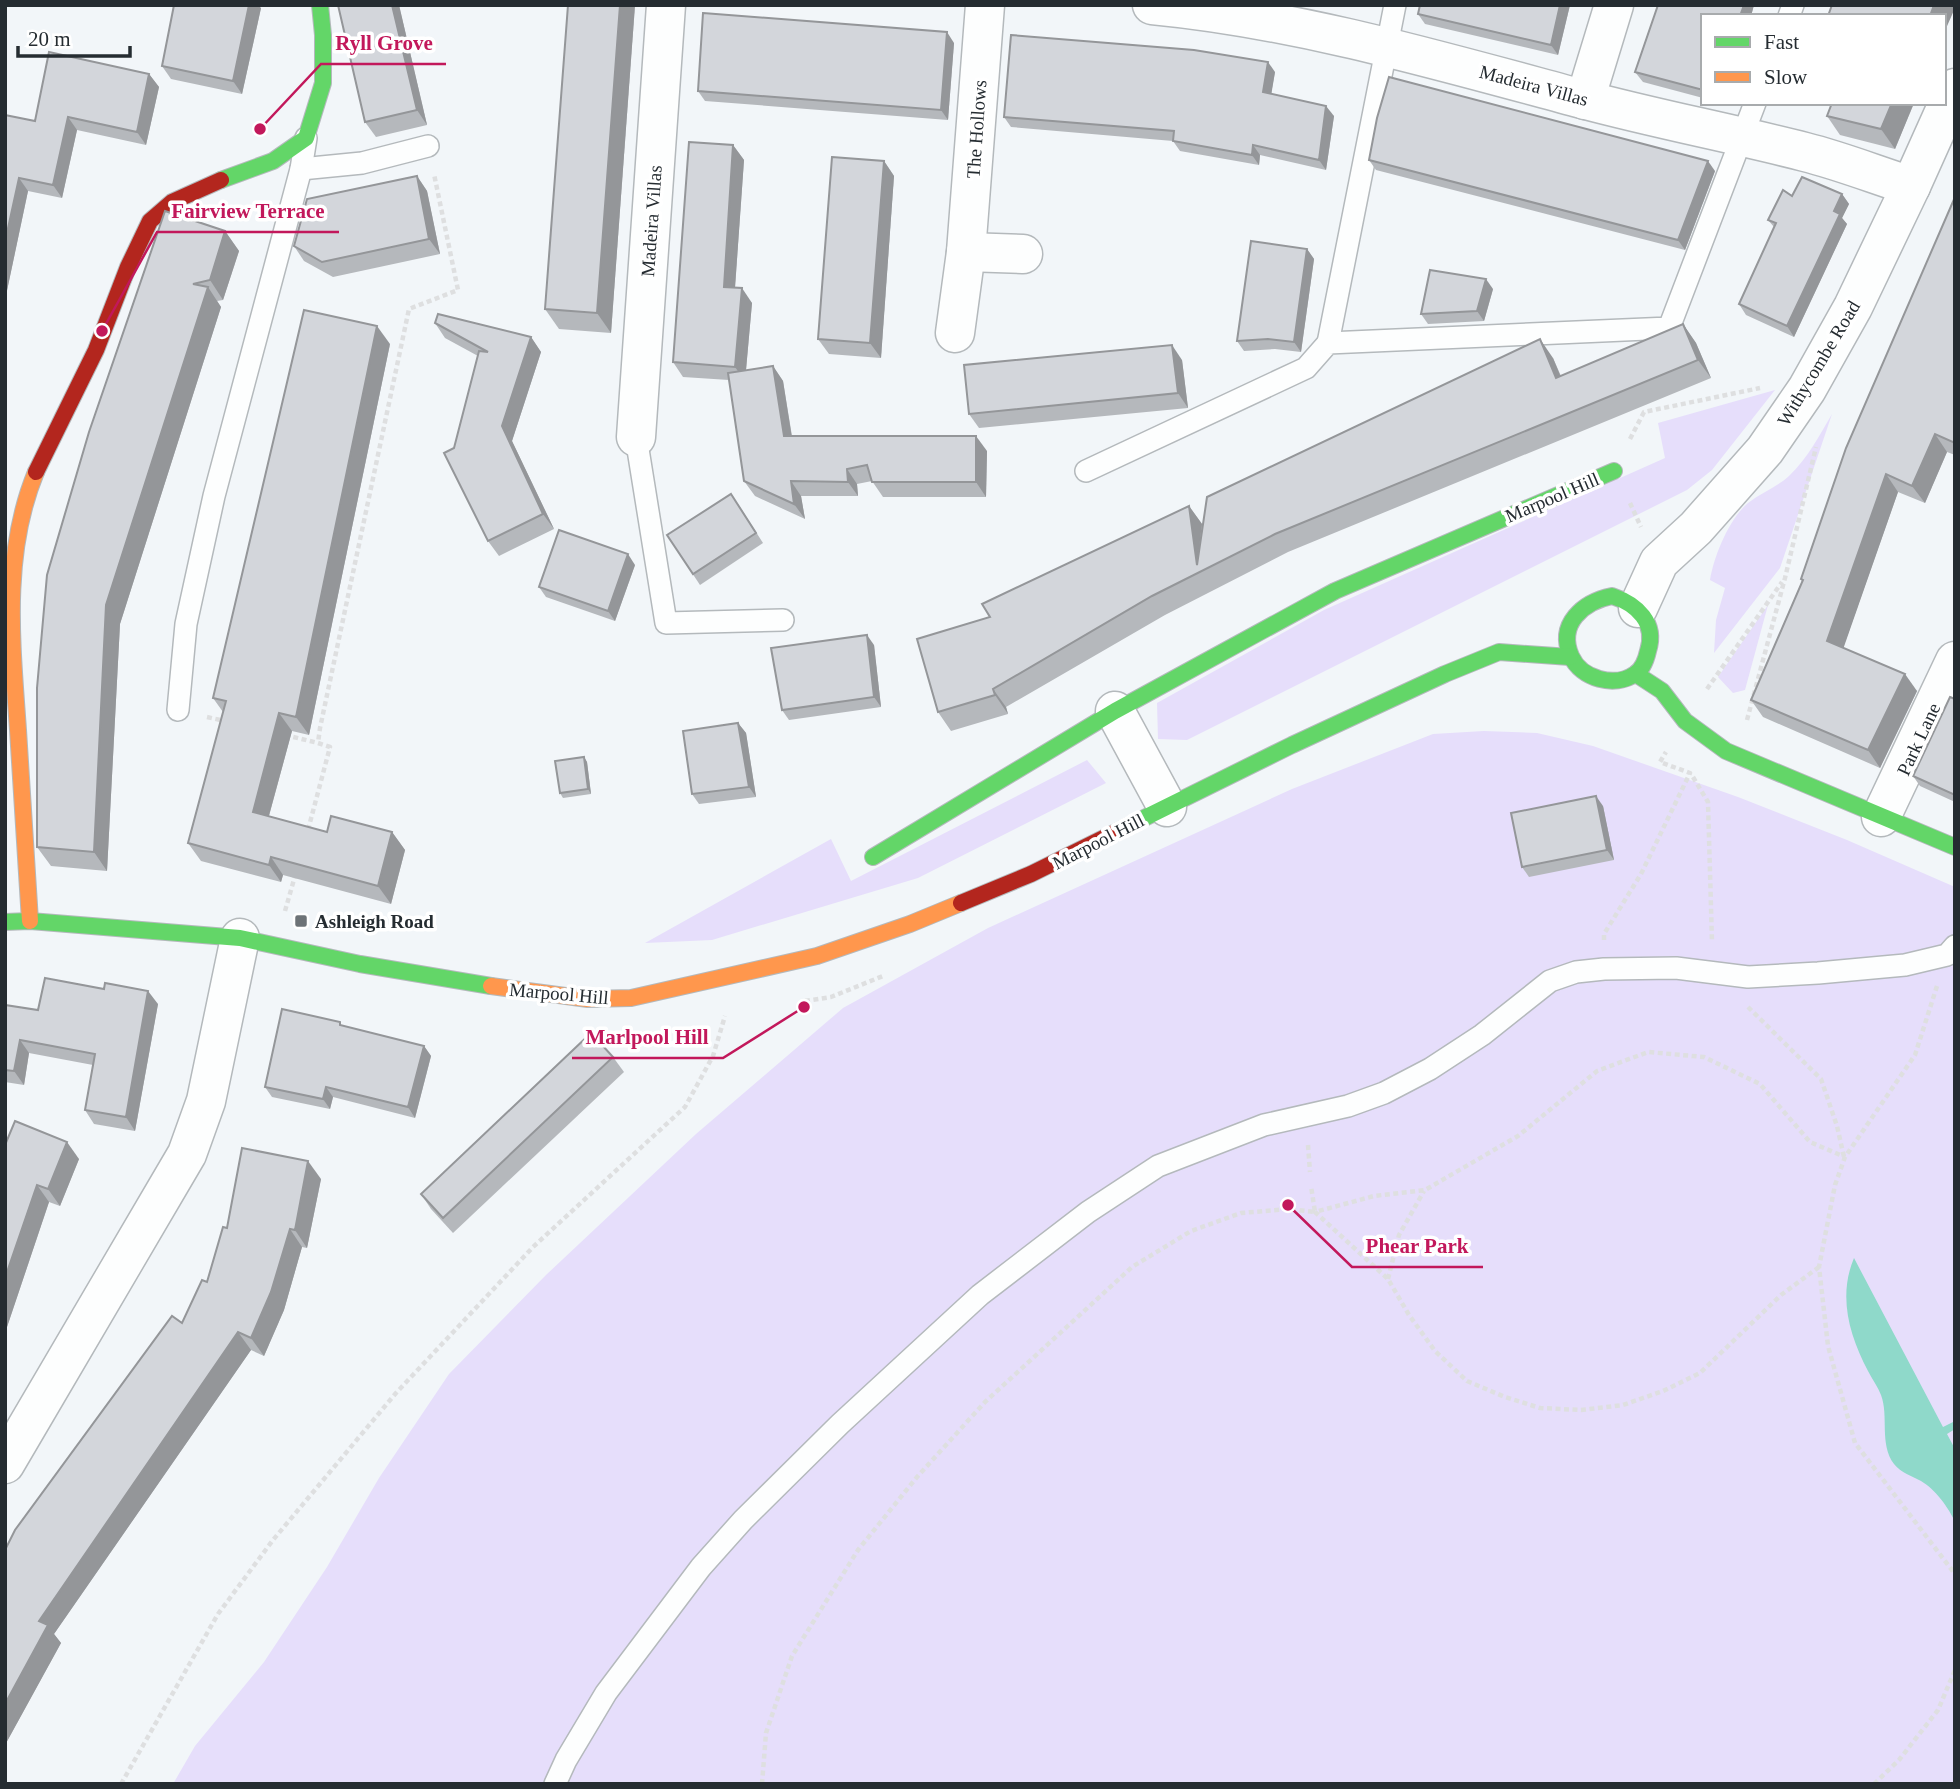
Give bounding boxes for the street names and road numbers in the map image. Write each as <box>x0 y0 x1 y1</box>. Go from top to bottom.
street label: Madeira Villas <box>1477 61 1591 110</box>
street label: The Hollows <box>963 79 990 179</box>
street label: Madeira Villas <box>637 164 666 278</box>
street label: Withycombe Road <box>1773 296 1864 430</box>
street label: Marpool Hill <box>1502 468 1602 527</box>
street label: Park Lane <box>1893 700 1944 779</box>
street label: Marpool Hill <box>1049 809 1147 873</box>
street label: Marpool Hill <box>508 979 610 1008</box>

